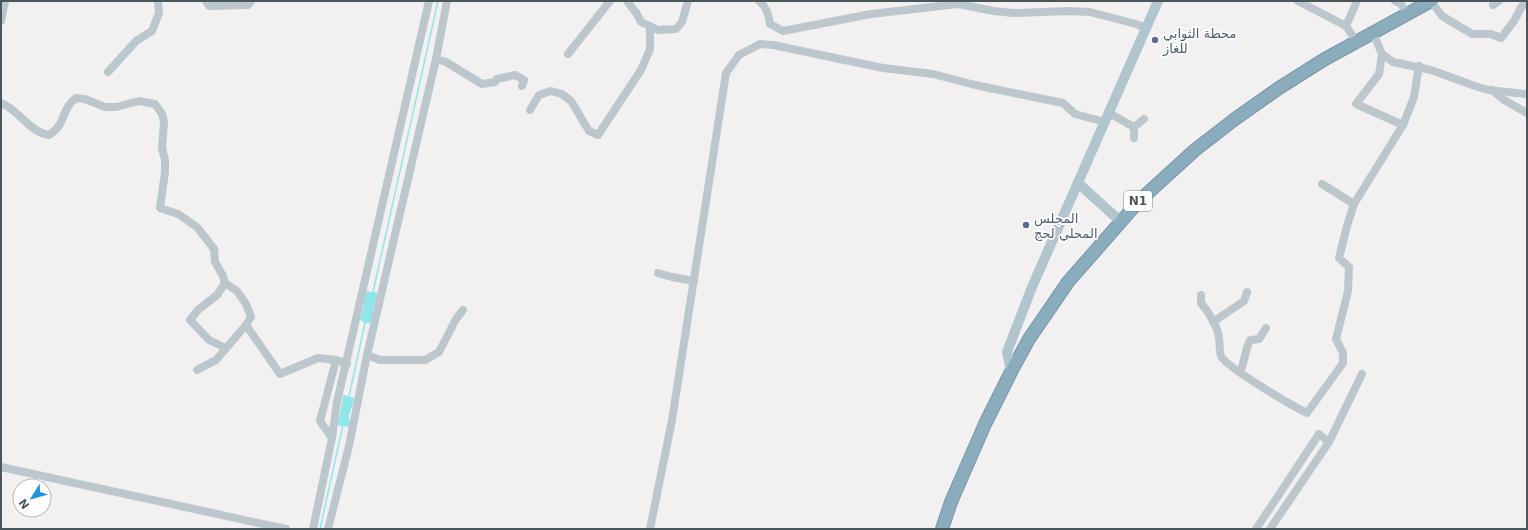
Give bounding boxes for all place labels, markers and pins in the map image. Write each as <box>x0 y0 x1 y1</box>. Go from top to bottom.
place label: محطة الثوابي للغاز <box>1162 26 1236 57</box>
marker: محطة الثوابي للغاز <box>1150 35 1160 45</box>
place label: المجلس المحلي لحج <box>1034 211 1098 242</box>
marker: المجلس المحلي لحج <box>1021 220 1031 230</box>

